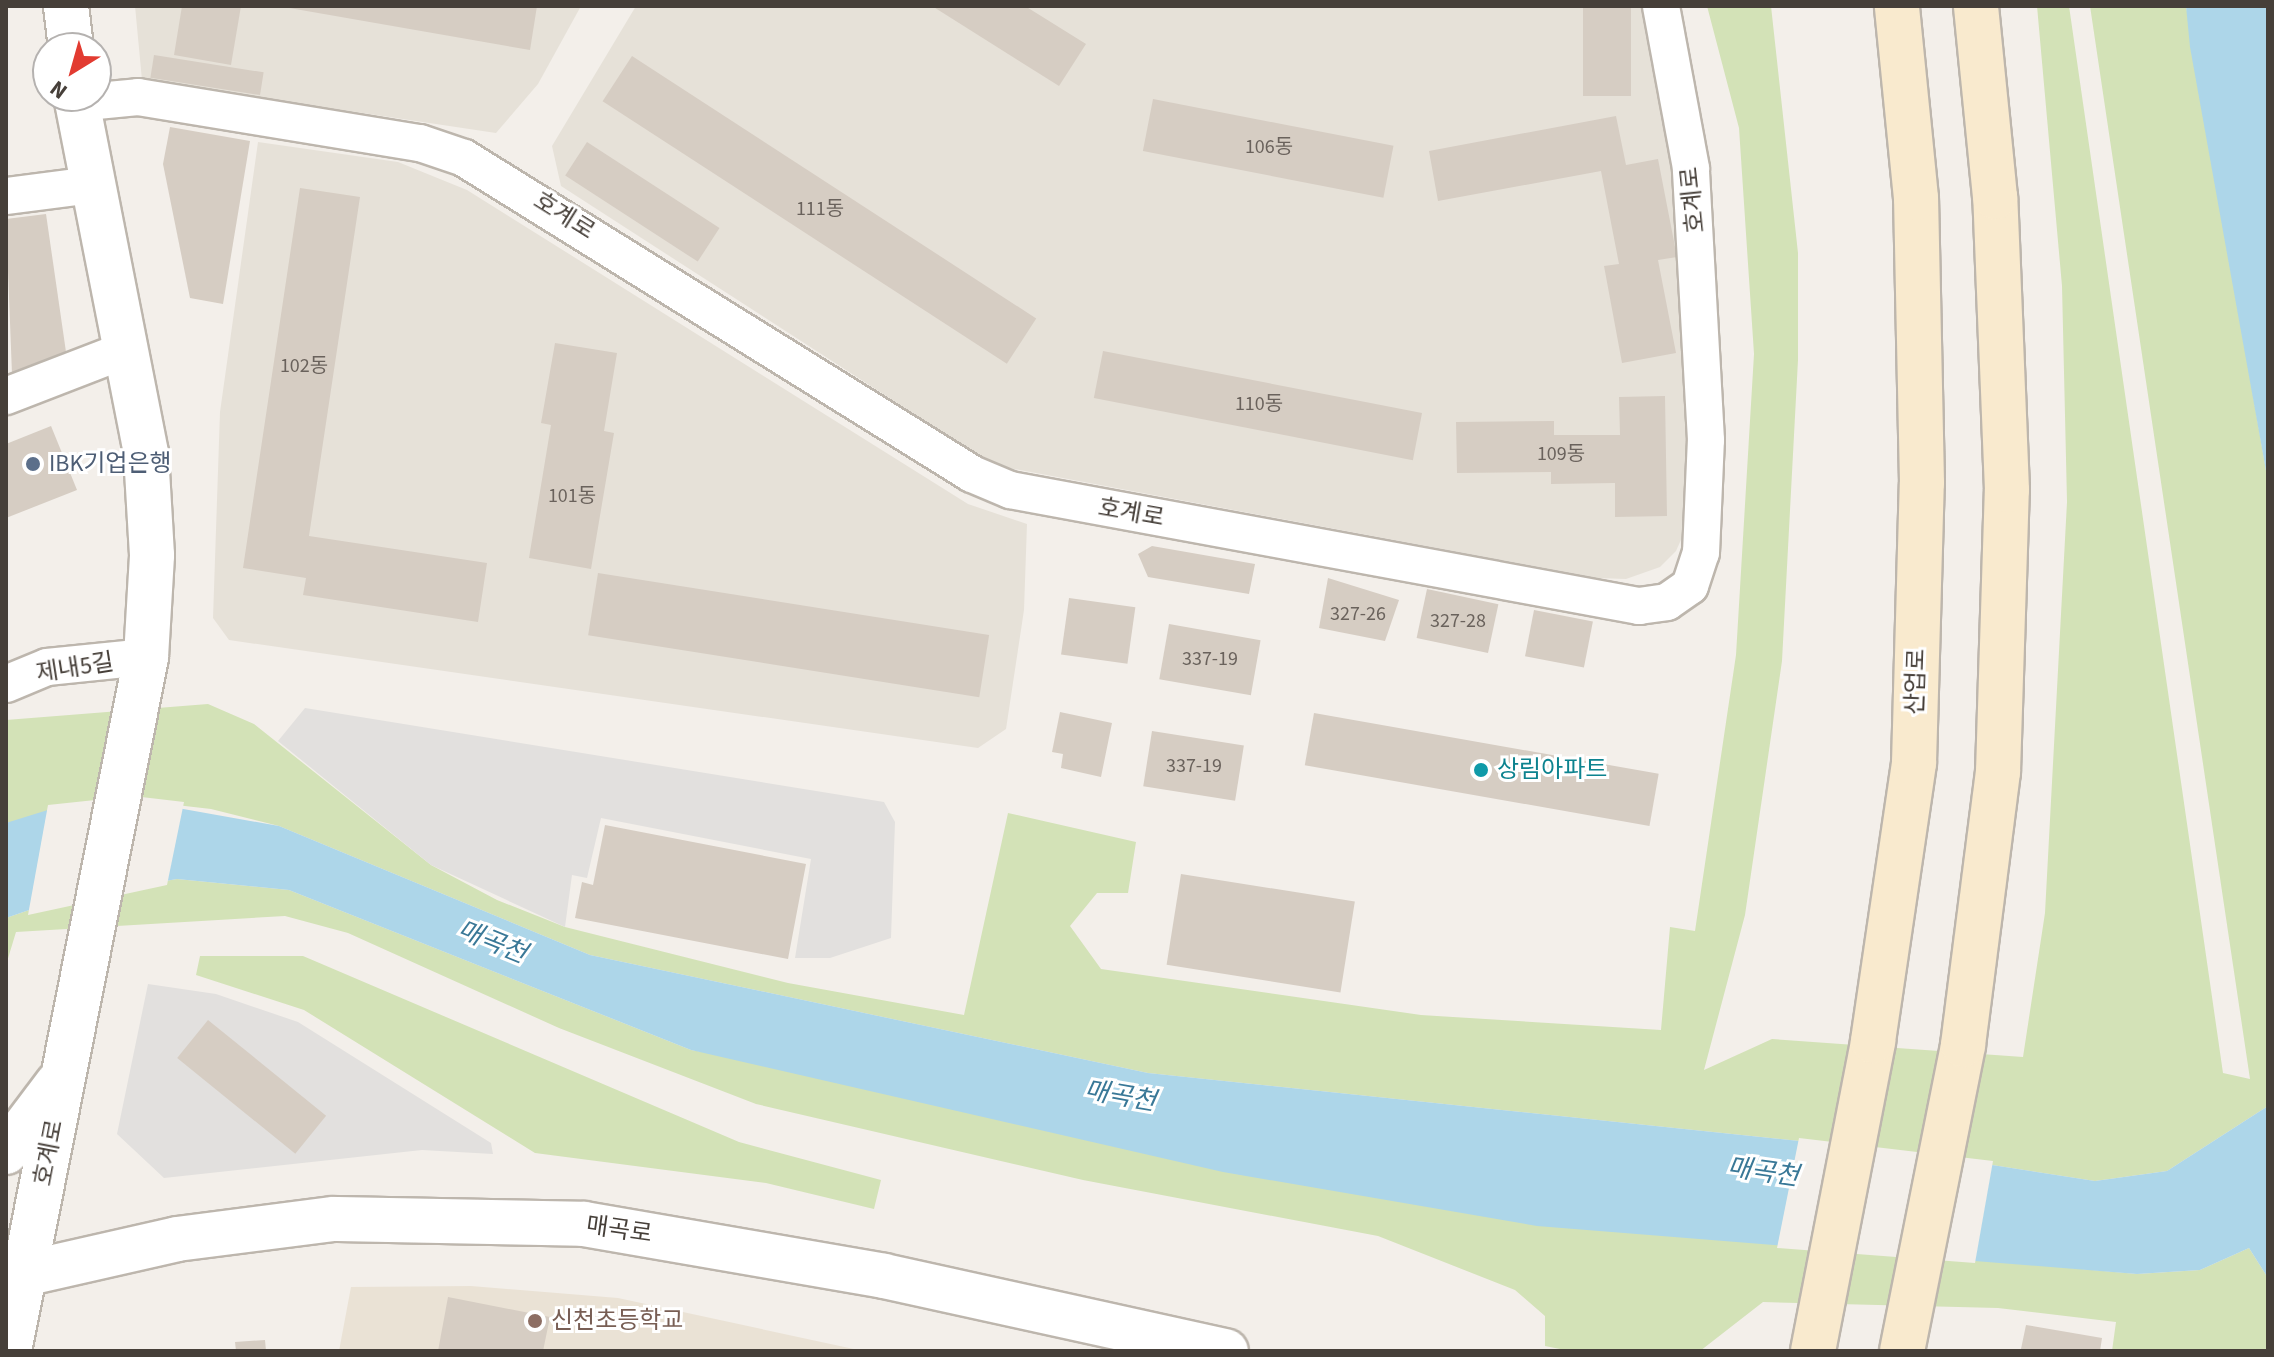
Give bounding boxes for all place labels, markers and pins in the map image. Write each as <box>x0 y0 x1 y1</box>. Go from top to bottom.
place label: IBK기업은행 <box>49 450 172 478</box>
marker: IBK기업은행 <box>24 455 42 473</box>
place label: 상림아파트 <box>1497 756 1607 784</box>
marker: 상림아파트 <box>1472 761 1490 779</box>
place label: 신천초등학교 <box>551 1307 683 1335</box>
marker: 신천초등학교 <box>526 1312 544 1330</box>

